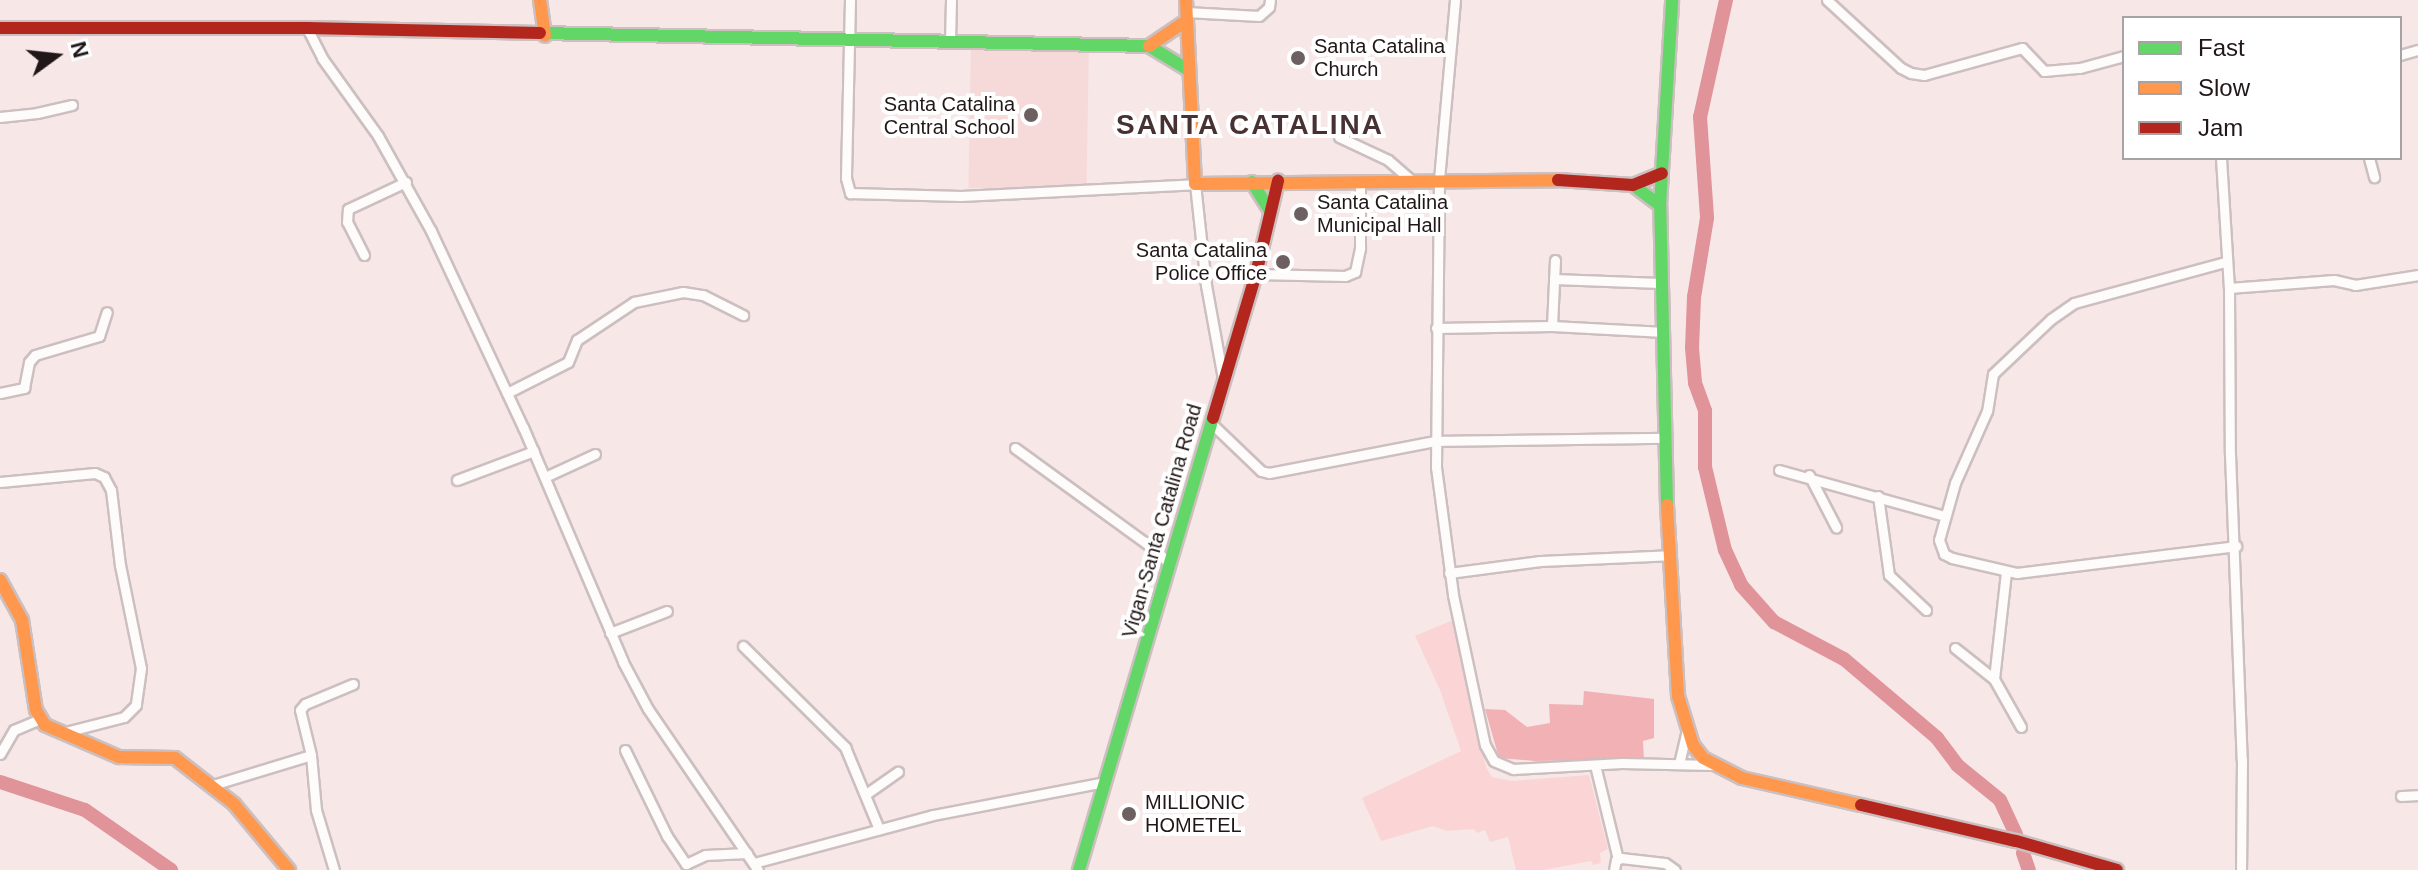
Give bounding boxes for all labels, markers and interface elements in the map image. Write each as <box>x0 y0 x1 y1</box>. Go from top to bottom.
north arrow <box>16 16 96 96</box>
legend <box>2122 16 2402 160</box>
place label: Santa Catalina Church <box>1314 34 1445 81</box>
text: Fast <box>2198 34 2245 61</box>
text: N <box>66 39 94 61</box>
marker: Santa Catalina Church <box>1289 49 1307 67</box>
text: Slow <box>2198 74 2250 101</box>
place label: Santa Catalina Central School <box>884 92 1015 139</box>
marker: Santa Catalina Central School <box>1022 106 1040 124</box>
district label: SANTA CATALINA <box>1115 108 1385 142</box>
text: Jam <box>2198 114 2243 141</box>
place label: Santa Catalina Municipal Hall <box>1317 190 1448 237</box>
marker: Santa Catalina Municipal Hall <box>1292 205 1310 223</box>
place label: Santa Catalina Police Office <box>1136 238 1267 285</box>
marker: Santa Catalina Police Office <box>1274 253 1292 271</box>
street label: Vigan-Santa Catalina Road <box>1117 401 1207 641</box>
place label: MILLIONIC HOMETEL <box>1145 790 1245 837</box>
marker: MILLIONIC HOMETEL <box>1120 805 1138 823</box>

